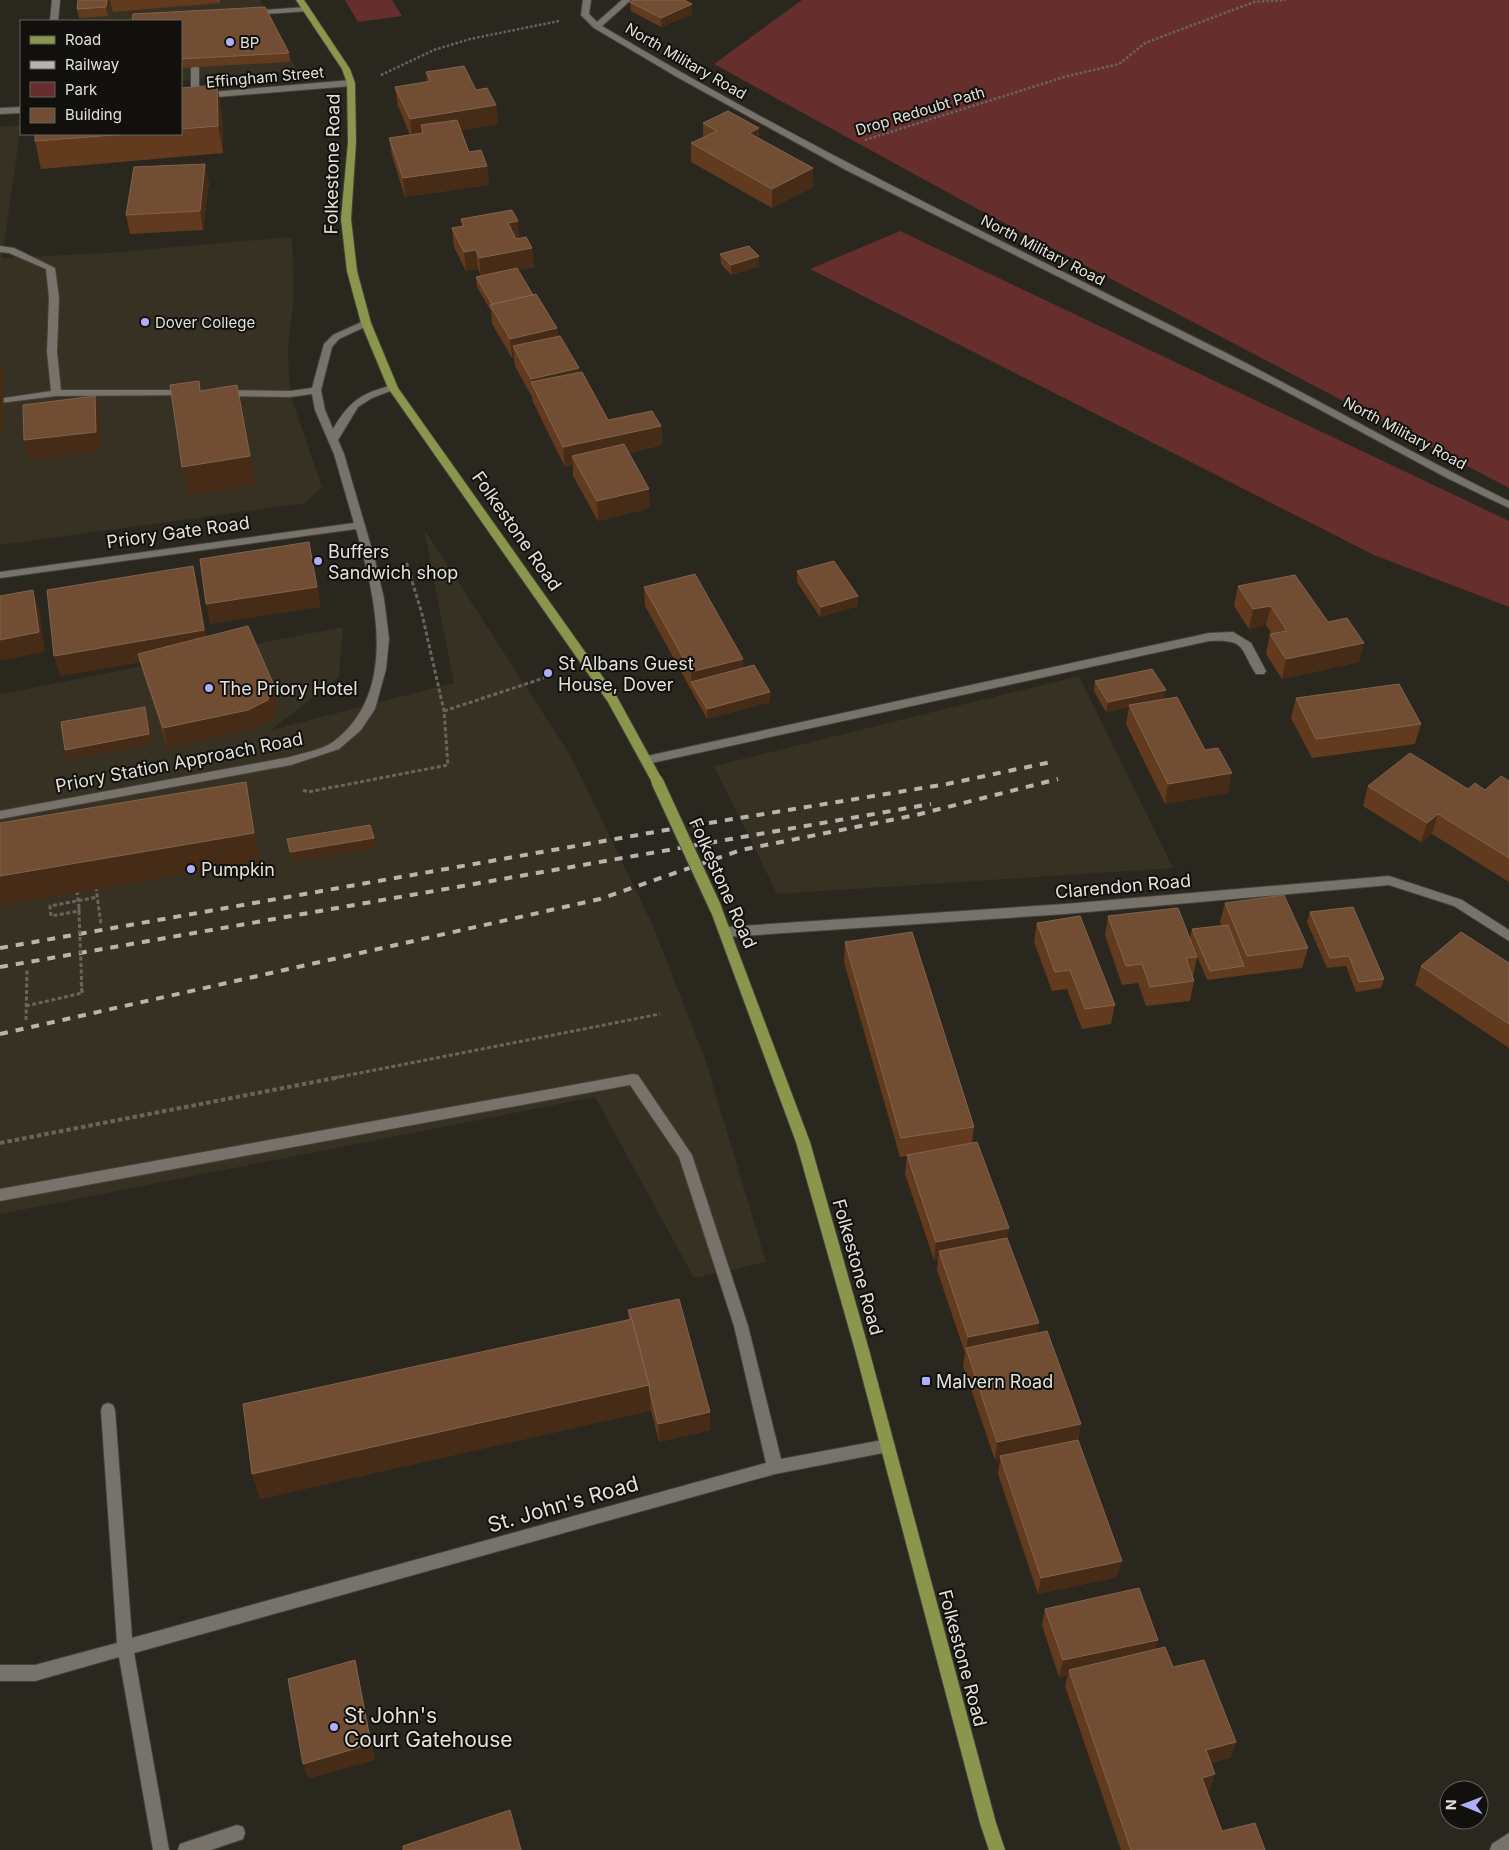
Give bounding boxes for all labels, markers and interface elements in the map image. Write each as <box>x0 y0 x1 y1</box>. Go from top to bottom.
street label: North Military Road <box>622 19 750 103</box>
legend <box>20 20 182 135</box>
text: Road <box>65 30 101 49</box>
place label: BP <box>240 33 259 52</box>
marker: BP <box>224 36 236 48</box>
text: Railway <box>65 55 120 74</box>
street label: Effingham Street <box>205 62 325 92</box>
text: Park <box>65 80 98 99</box>
street label: Drop Redoubt Path <box>853 82 987 140</box>
street label: Folkestone Road <box>320 93 344 235</box>
text: Building <box>65 105 122 124</box>
street label: North Military Road <box>978 210 1108 290</box>
place label: Dover College <box>155 313 255 332</box>
marker: Dover College <box>139 316 151 328</box>
street label: North Military Road <box>1340 393 1470 473</box>
street label: Folkestone Road <box>468 467 566 595</box>
street label: Priory Gate Road <box>105 512 251 552</box>
place label: Buffers Sandwich shop <box>328 541 458 583</box>
marker: Buffers Sandwich shop <box>312 555 324 567</box>
place label: St Albans Guest House, Dover <box>558 653 694 695</box>
marker: St Albans Guest House, Dover <box>542 667 554 679</box>
place label: The Priory Hotel <box>219 678 358 699</box>
marker: The Priory Hotel <box>203 682 215 694</box>
street label: Priory Station Approach Road <box>53 728 305 796</box>
street label: Folkestone Road <box>685 814 761 952</box>
place label: Pumpkin <box>201 859 275 880</box>
marker: Pumpkin <box>185 863 197 875</box>
street label: Clarendon Road <box>1054 870 1192 902</box>
street label: Folkestone Road <box>829 1197 887 1337</box>
place label: Malvern Road <box>936 1371 1053 1392</box>
marker: Malvern Road <box>920 1375 932 1387</box>
street label: St. John's Road <box>485 1471 641 1537</box>
street label: Folkestone Road <box>935 1587 991 1729</box>
place label: St John's Court Gatehouse <box>344 1703 512 1752</box>
marker: St John's Court Gatehouse <box>328 1721 340 1733</box>
north arrow <box>1439 1780 1489 1830</box>
text: N <box>1442 1799 1459 1810</box>

